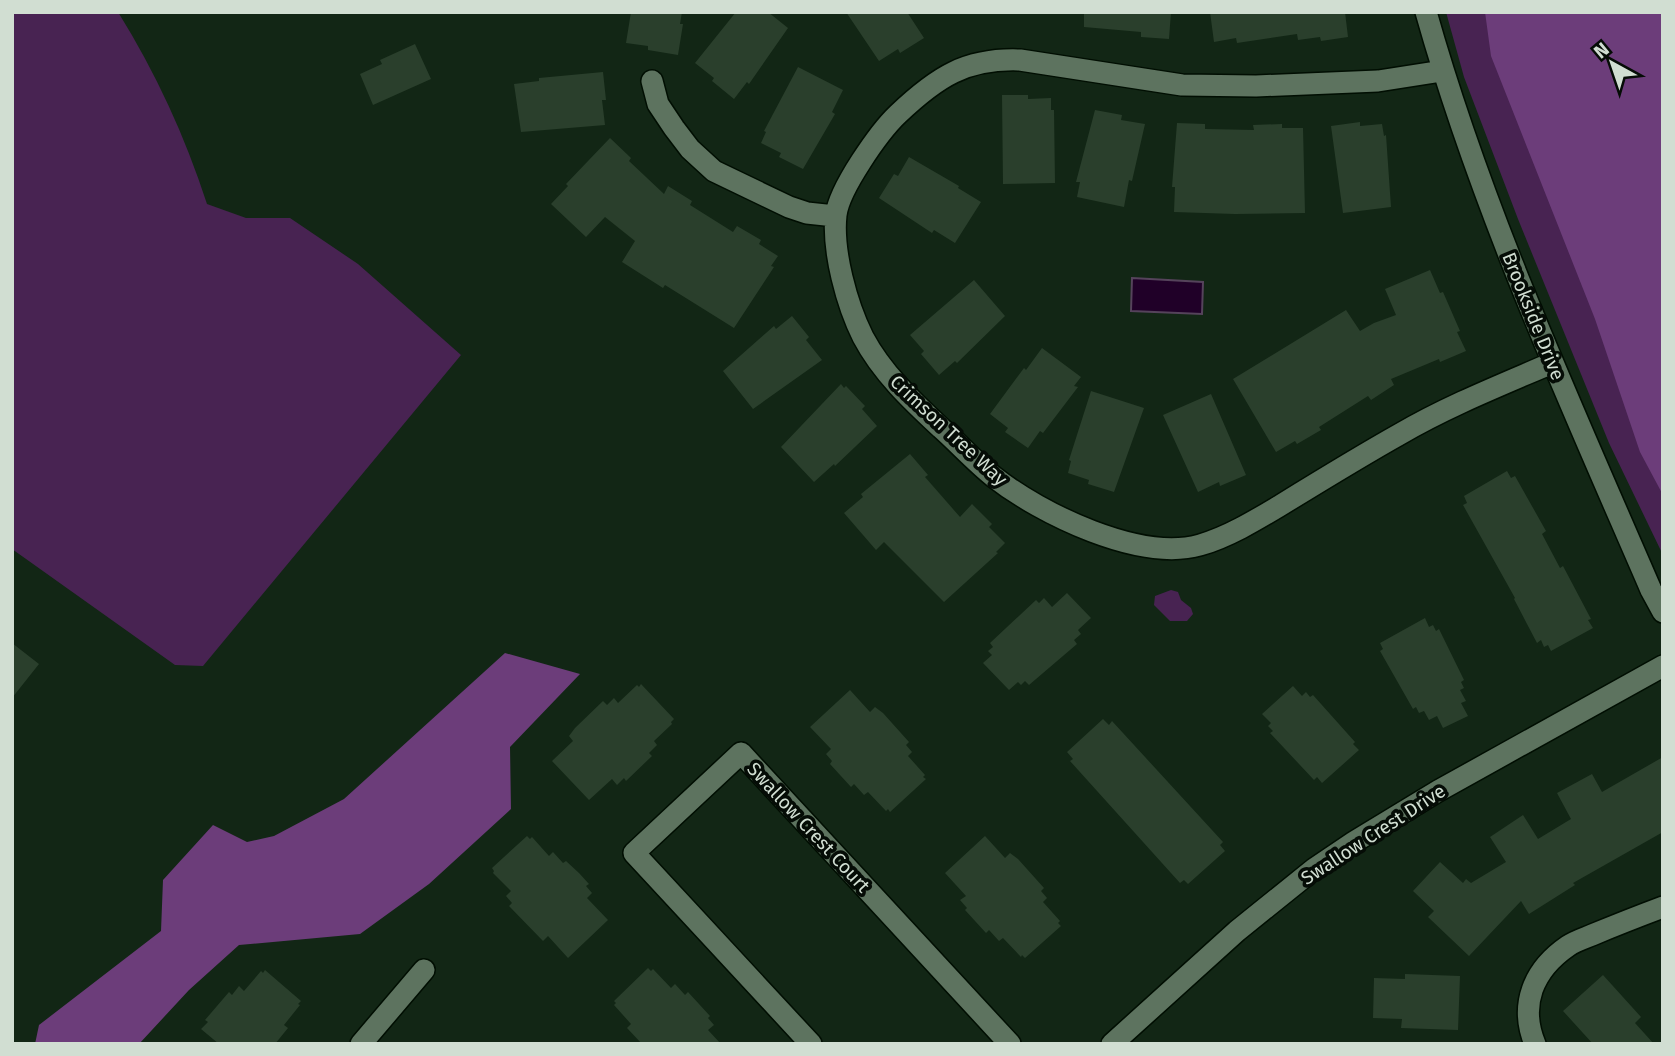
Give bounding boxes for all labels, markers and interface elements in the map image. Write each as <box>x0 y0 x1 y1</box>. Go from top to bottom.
north arrow <box>1577 28 1647 98</box>
text: N <box>1589 37 1614 63</box>
street label: Brookside Drive <box>1497 249 1570 383</box>
street label: Crimson Tree Way <box>885 370 1012 491</box>
street label: Swallow Crest Court <box>742 757 875 897</box>
street label: Swallow Crest Drive <box>1297 779 1450 890</box>

